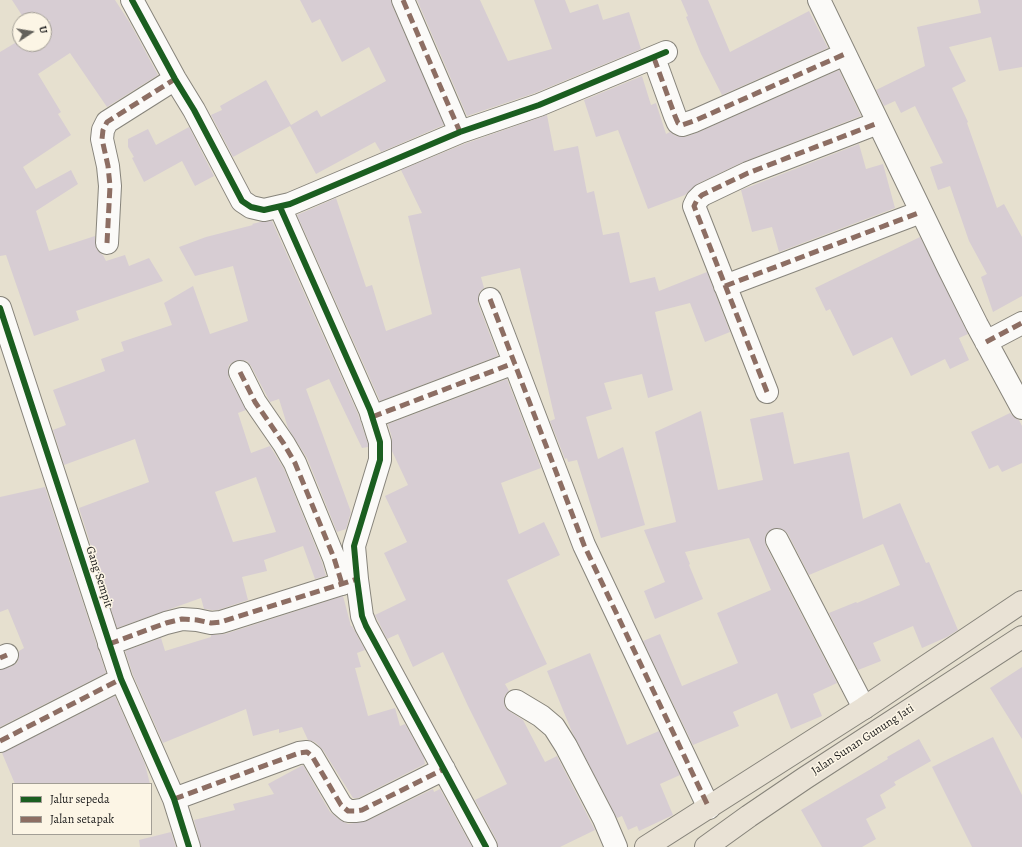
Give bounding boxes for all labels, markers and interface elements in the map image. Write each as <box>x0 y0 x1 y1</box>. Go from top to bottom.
north arrow <box>12 12 52 52</box>
text: U <box>35 25 51 35</box>
street label: Gang Sempit <box>82 545 116 609</box>
street label: Jalan Sunan Gunung Jati <box>809 701 917 779</box>
legend <box>12 783 152 835</box>
text: Jalur sepeda <box>50 791 110 807</box>
text: Jalan setapak <box>50 811 114 827</box>

